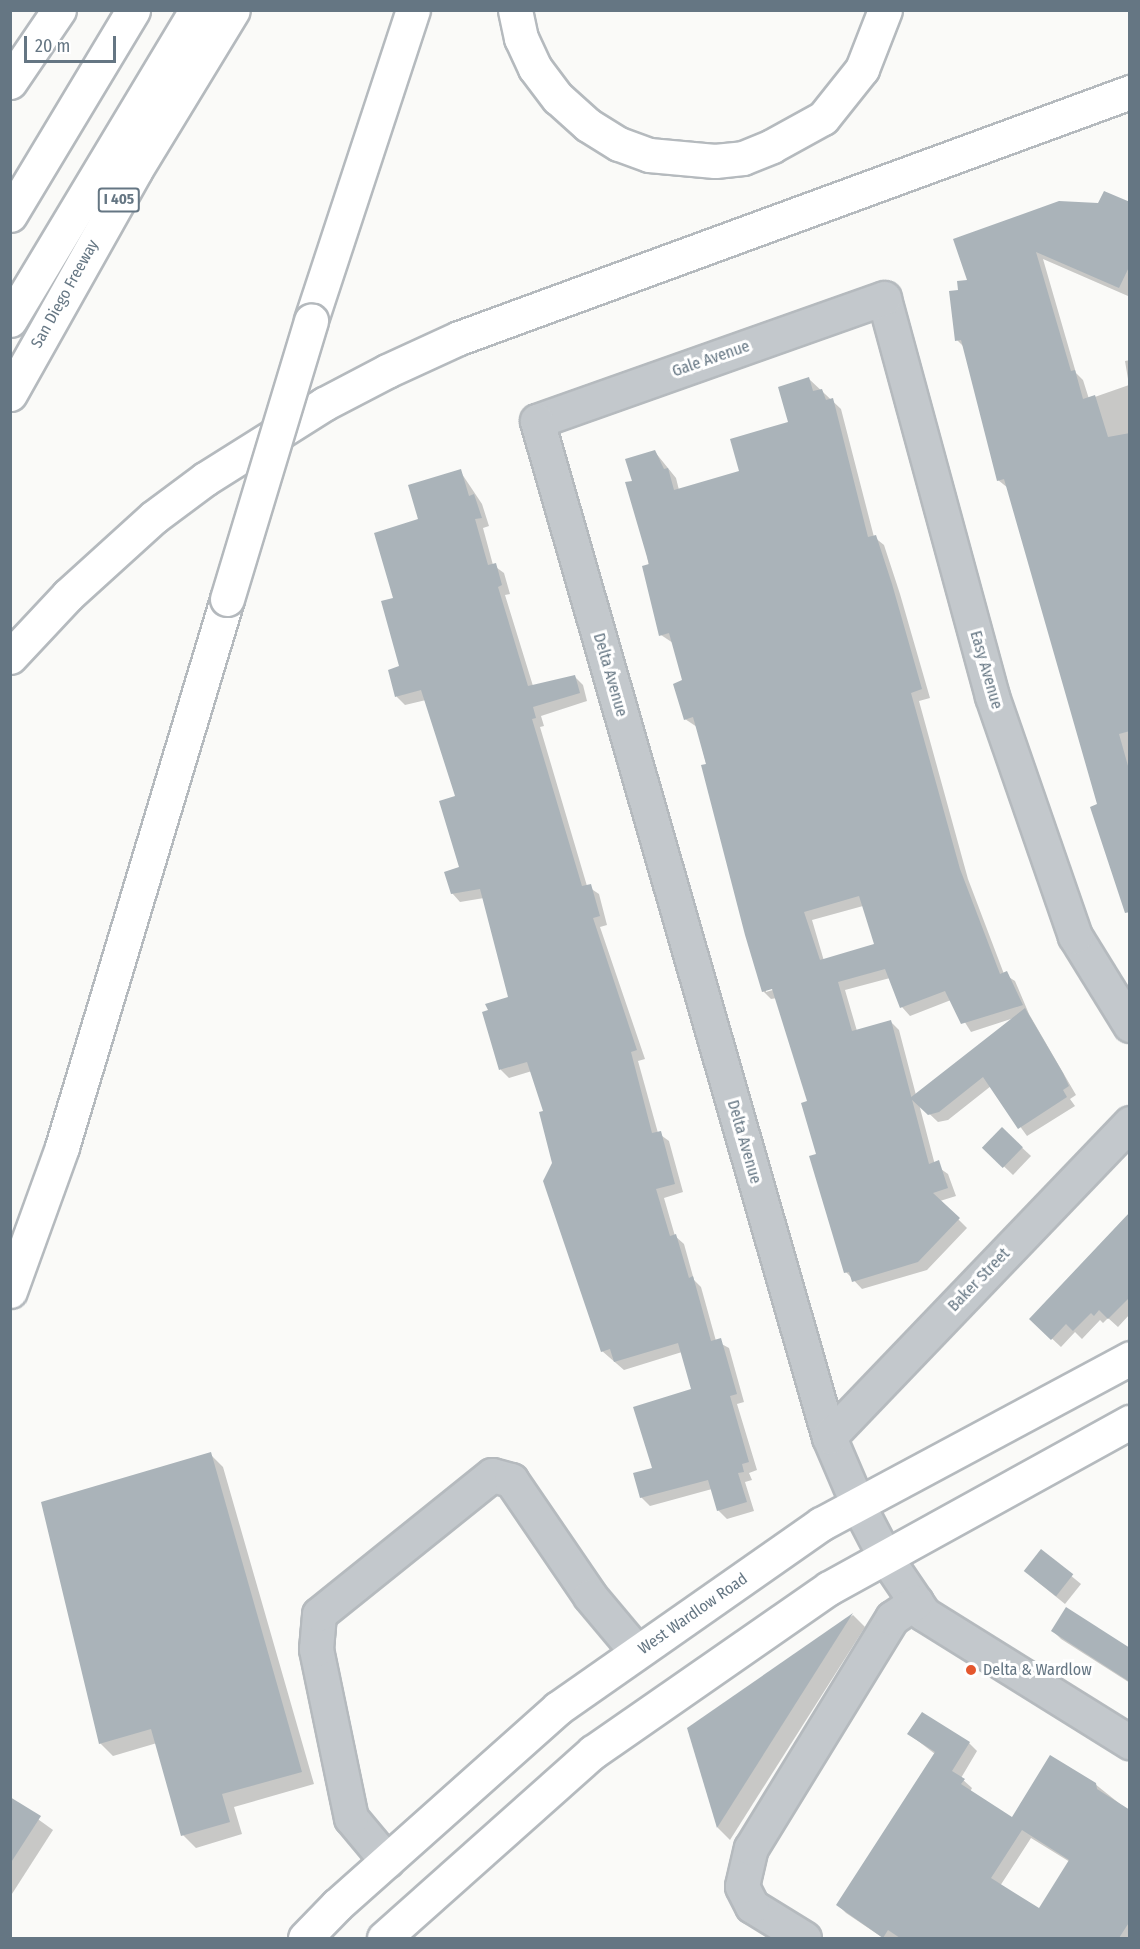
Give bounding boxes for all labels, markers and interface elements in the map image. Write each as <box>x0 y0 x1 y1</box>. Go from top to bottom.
scale bar <box>27 24 118 62</box>
text: 20 m <box>35 35 70 57</box>
road number: I 405 <box>96 188 142 212</box>
street label: San Diego Freeway <box>27 236 103 352</box>
street label: Gale Avenue <box>670 337 752 381</box>
street label: Easy Avenue <box>966 629 1006 711</box>
street label: Delta Avenue <box>589 631 631 719</box>
street label: Delta Avenue <box>723 1098 765 1186</box>
street label: Baker Street <box>944 1244 1014 1316</box>
street label: West Wardlow Road <box>635 1569 751 1659</box>
place label: Delta & Wardlow <box>983 1660 1092 1680</box>
marker: Delta & Wardlow <box>964 1663 978 1677</box>

